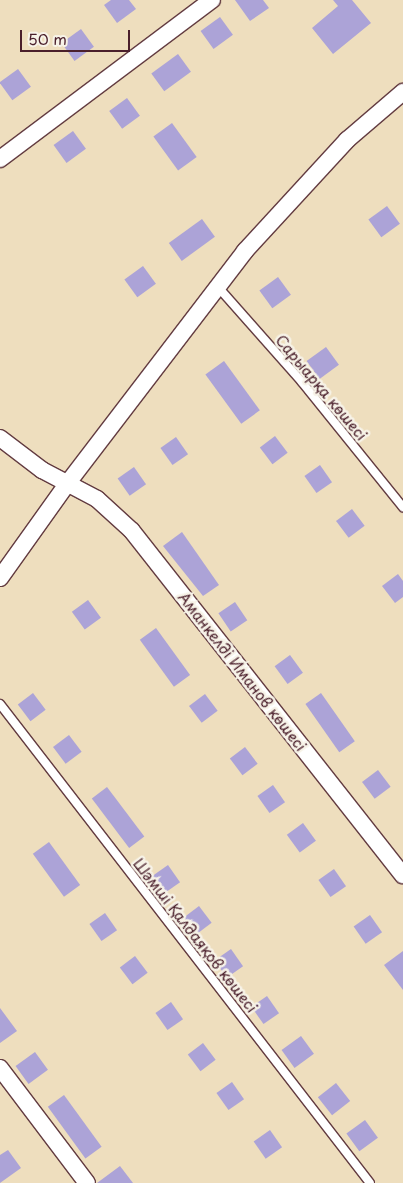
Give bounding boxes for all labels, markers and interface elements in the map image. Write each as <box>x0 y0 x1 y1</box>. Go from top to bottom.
scale bar <box>22 20 132 52</box>
text: 50 m <box>28 27 67 50</box>
street label: Сарыарқа көшесі <box>273 331 371 443</box>
street label: Аманкелді Иманов көшесі <box>175 588 311 754</box>
street label: Шәмші Қалдаяқов көшесі <box>130 854 262 1016</box>

